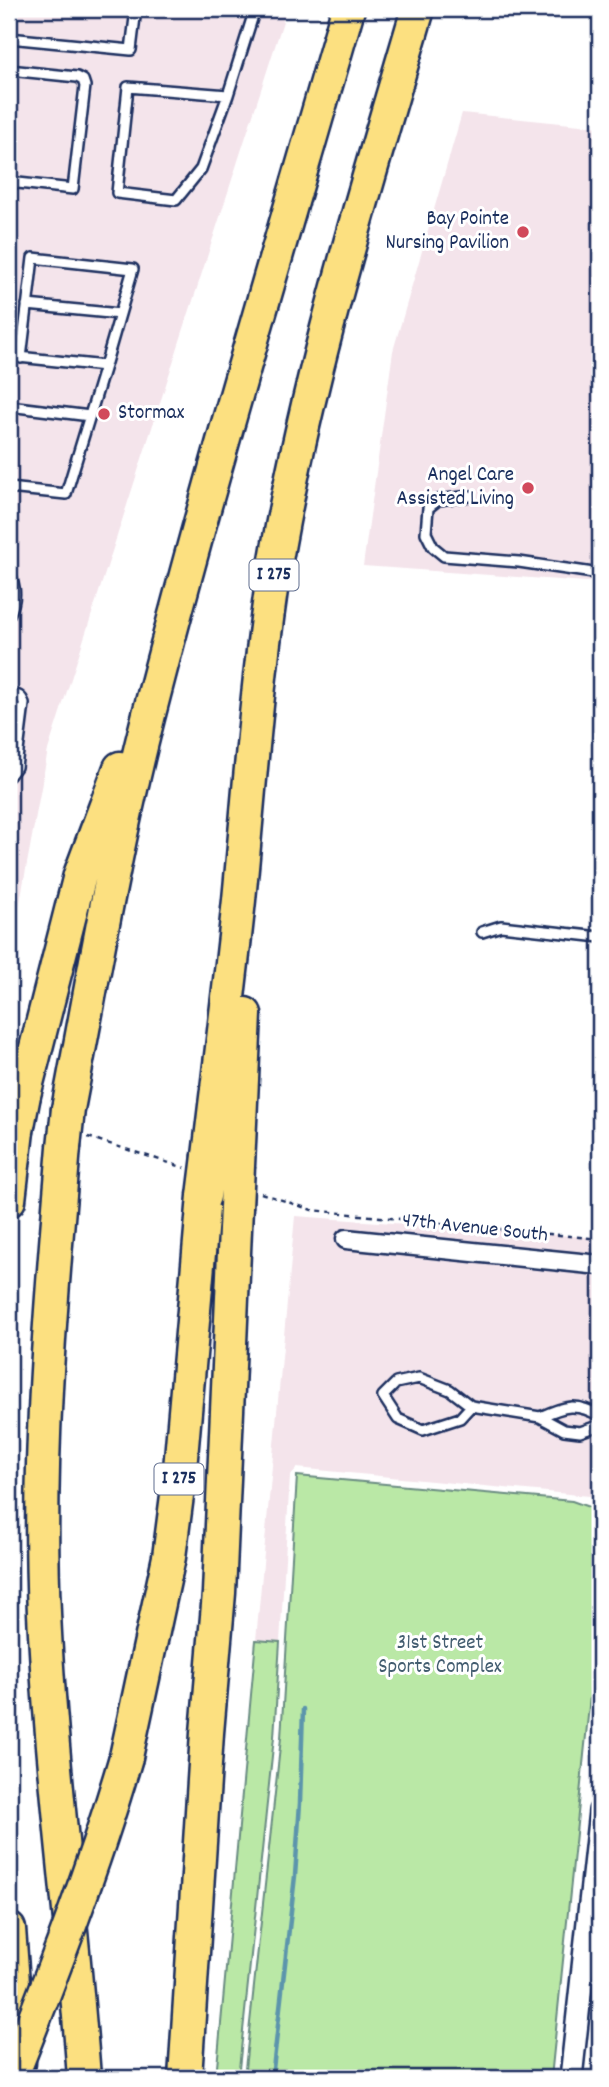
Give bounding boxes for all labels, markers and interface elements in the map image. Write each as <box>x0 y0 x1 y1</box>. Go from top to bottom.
place label: Bay Pointe Nursing Pavilion <box>386 205 509 259</box>
marker: Bay Pointe Nursing Pavilion <box>515 224 531 240</box>
place label: Stormax <box>118 399 184 429</box>
marker: Stormax <box>96 406 112 422</box>
place label: Angel Care Assisted Living <box>397 461 514 515</box>
marker: Angel Care Assisted Living <box>520 480 536 496</box>
road number: I 275 <box>250 560 298 590</box>
street label: 47th Avenue South <box>401 1206 549 1252</box>
road number: I 275 <box>154 1464 204 1494</box>
park label: 31st Street Sports Complex <box>378 1629 502 1683</box>

